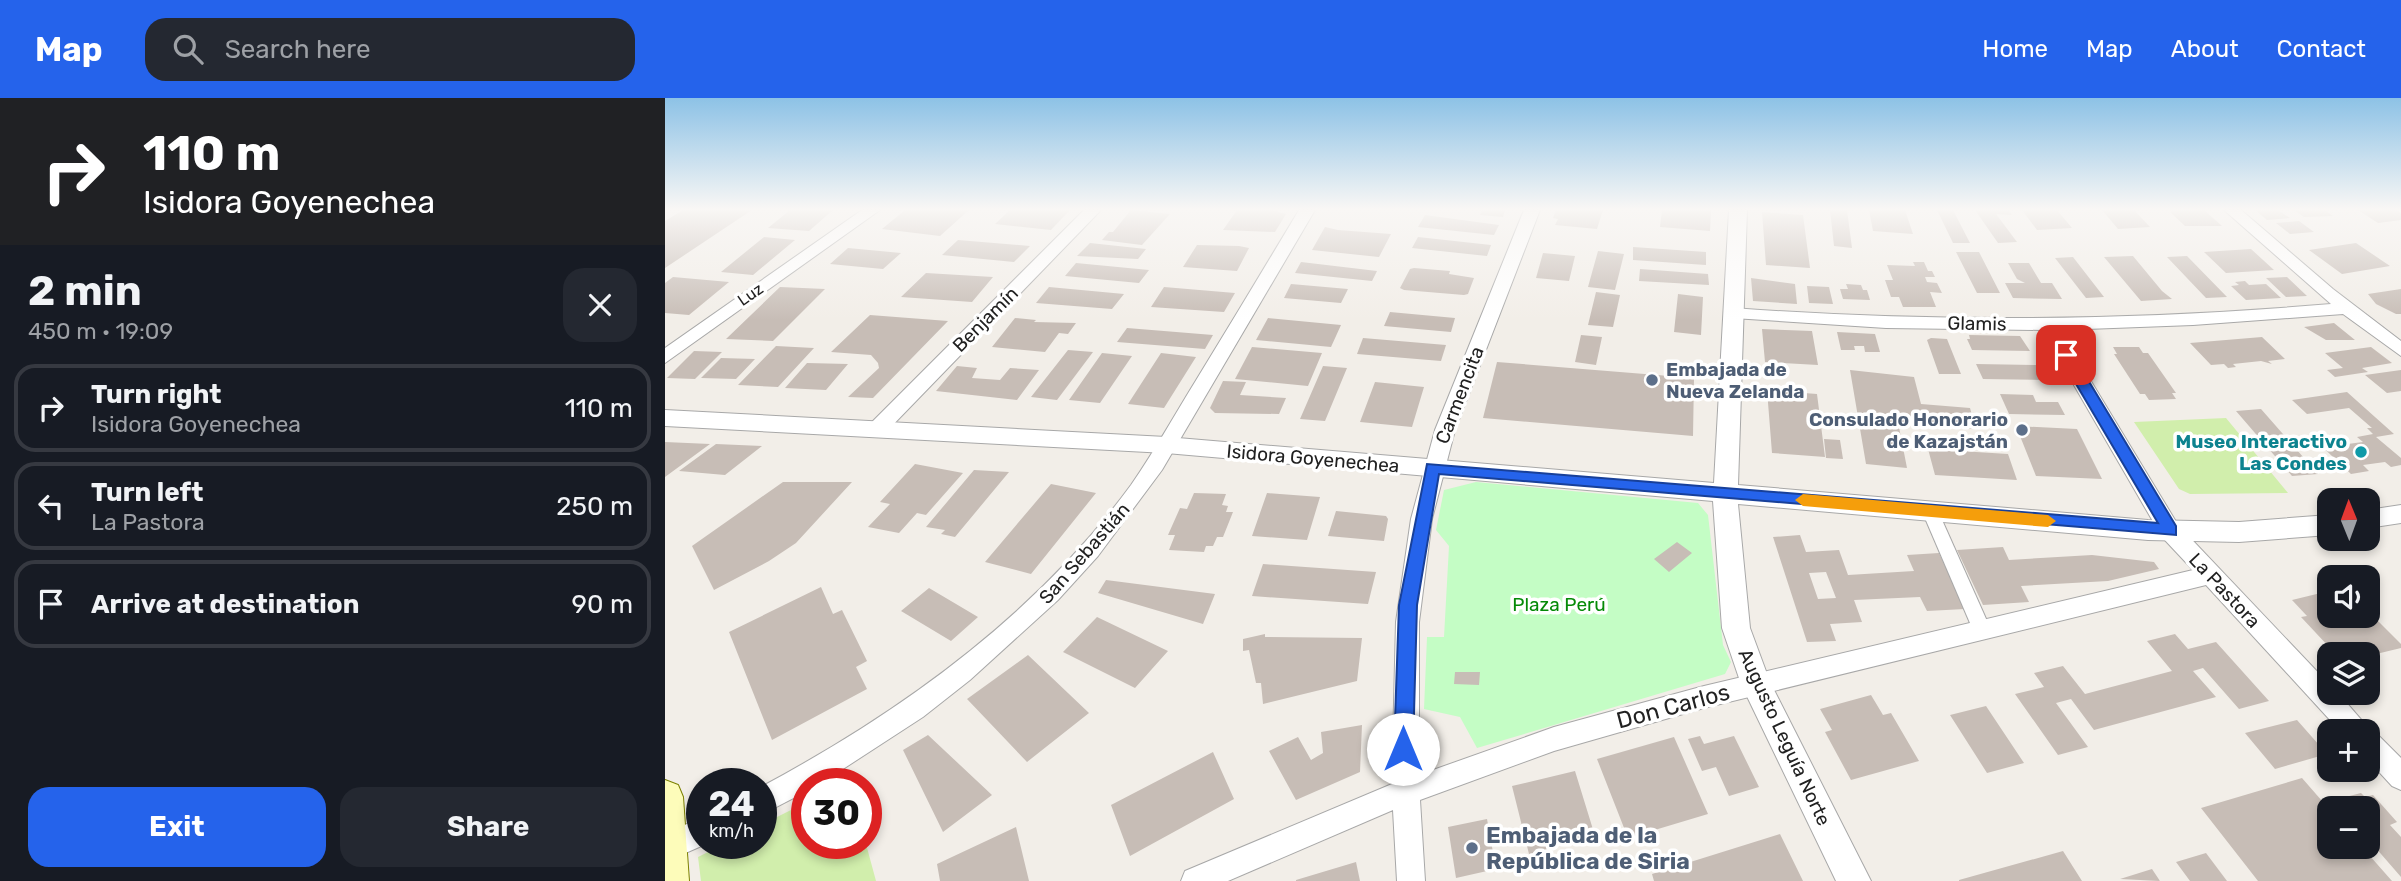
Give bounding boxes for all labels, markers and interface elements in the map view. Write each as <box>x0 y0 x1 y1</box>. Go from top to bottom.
search box <box>145 18 635 81</box>
text: Map <box>35 30 103 69</box>
icon: search <box>169 30 207 68</box>
text: Search here <box>225 34 370 65</box>
text: Home <box>1982 35 2048 63</box>
text: Map <box>2086 35 2133 63</box>
text: About <box>2171 35 2239 63</box>
text: Contact <box>2277 35 2366 63</box>
text: 110 m <box>143 124 280 182</box>
icon: right <box>28 126 119 217</box>
text: Isidora Goyenechea <box>143 183 435 221</box>
text: 2 min <box>28 266 142 316</box>
button: close <box>563 268 637 342</box>
street label: Luz <box>734 279 767 310</box>
street label: Benjamín <box>948 282 1023 357</box>
street label: Glamis <box>1947 311 2007 336</box>
text: 450 m · 19:09 <box>28 317 173 345</box>
pin <box>2036 325 2096 385</box>
icon: arrive <box>2047 336 2085 374</box>
street label: Carmencita <box>1430 343 1489 447</box>
place label: Embajada de Nueva Zelanda <box>1666 358 1804 403</box>
marker: Embajada de Nueva Zelanda <box>1644 372 1660 388</box>
text: Turn right <box>91 379 221 410</box>
icon: right <box>32 389 70 427</box>
text: 110 m <box>565 393 633 424</box>
place label: Consulado Honorario de Kazajstán <box>1809 408 2008 453</box>
text: Isidora Goyenechea <box>91 410 301 438</box>
marker: Consulado Honorario de Kazajstán <box>2014 422 2030 438</box>
place label: Museo Interactivo Las Condes <box>2175 430 2347 475</box>
street label: Isidora Goyenechea <box>1226 439 1400 478</box>
marker: Museo Interactivo Las Condes <box>2353 444 2369 460</box>
text: Turn left <box>91 477 203 508</box>
icon: left <box>32 487 70 525</box>
north arrow <box>2317 488 2380 551</box>
map controls <box>2317 488 2380 859</box>
text: 250 m <box>556 491 633 522</box>
street label: San Sebastián <box>1034 498 1135 609</box>
text: La Pastora <box>91 508 205 536</box>
street label: La Pastora <box>2184 548 2265 633</box>
button: sound <box>2317 565 2380 628</box>
icon: arrive <box>32 585 70 623</box>
text: Arrive at destination <box>91 589 359 620</box>
text: 90 m <box>572 589 633 620</box>
park label: Plaza Perú <box>1512 593 1606 616</box>
button: layers <box>2317 642 2380 705</box>
street label: Augusto Leguía Norte <box>1733 645 1836 829</box>
street label: Don Carlos <box>1613 677 1733 735</box>
position arrow <box>1366 712 1440 786</box>
button: + <box>2317 719 2380 782</box>
speed limit sign: 30 <box>791 768 882 859</box>
text: 24 <box>708 783 755 825</box>
button: Exit <box>28 787 326 867</box>
button: Share <box>340 787 637 867</box>
button: − <box>2317 796 2380 859</box>
text: km/h <box>709 820 754 842</box>
place label: Embajada de la República de Siria <box>1486 821 1690 875</box>
marker: Embajada de la República de Siria <box>1464 840 1480 856</box>

